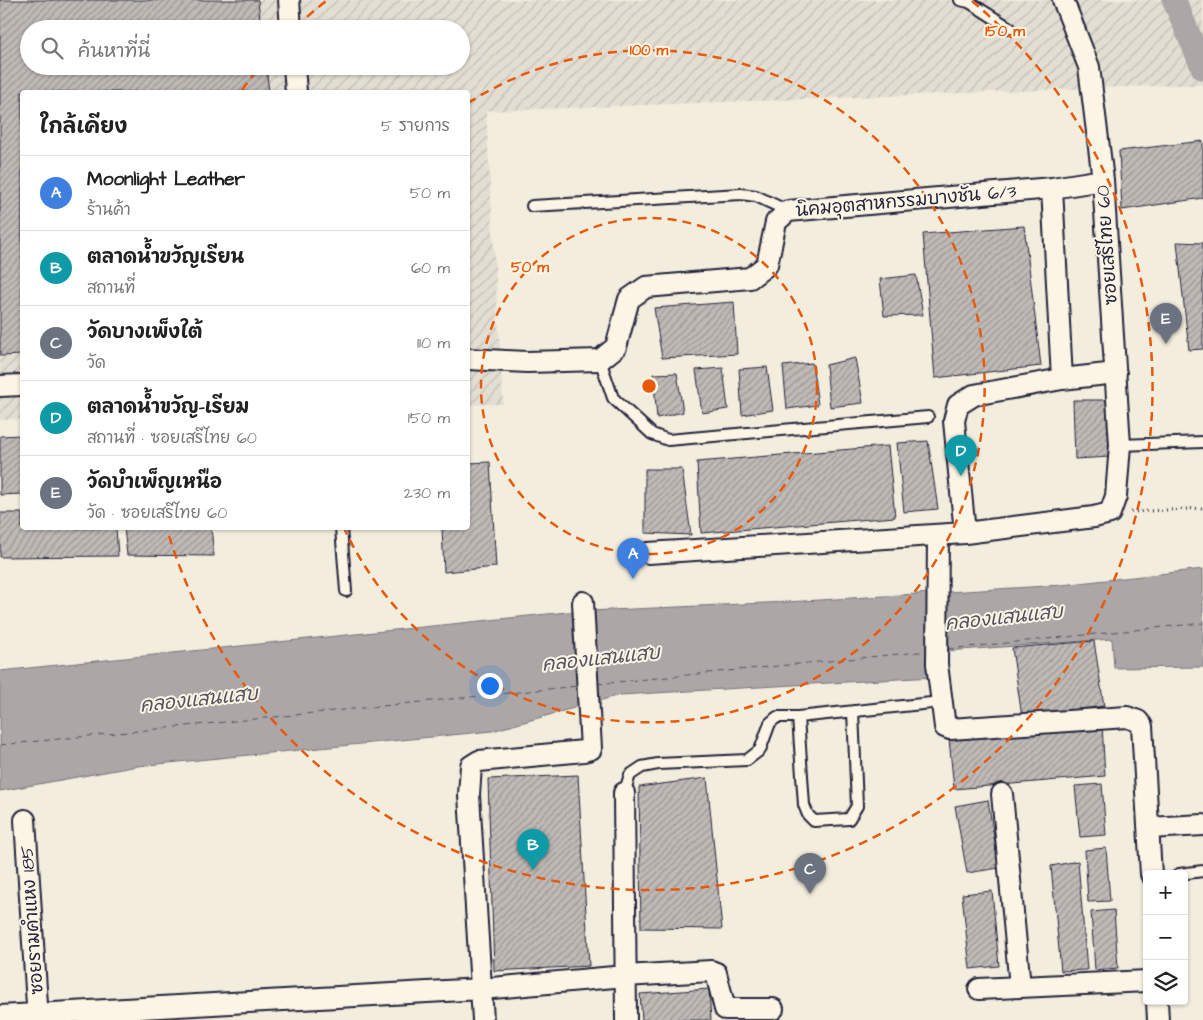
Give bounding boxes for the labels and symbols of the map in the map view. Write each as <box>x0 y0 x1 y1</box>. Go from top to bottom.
text: 150 m <box>985 21 1025 42</box>
text: 100 m <box>630 40 669 61</box>
street label: นิคมอุตสาหกรรมบางชัน 6/3 <box>795 179 1018 224</box>
street label: ซอยเสรีไทย 60 <box>1089 184 1124 306</box>
text: 50 m <box>511 257 549 278</box>
pin: E <box>1150 303 1182 344</box>
centre of rings <box>640 377 658 395</box>
pin: D <box>945 435 977 476</box>
pin: A <box>617 538 649 579</box>
water label: คลองแสนแสบ <box>944 598 1066 638</box>
water label: คลองแสนแสบ <box>541 639 663 679</box>
your location <box>477 673 503 699</box>
water label: คลองแสนแสบ <box>139 680 261 720</box>
pin: B <box>517 829 549 870</box>
street label: ซอยรามคำแหง 185 <box>14 844 50 995</box>
pin: C <box>794 853 826 894</box>

